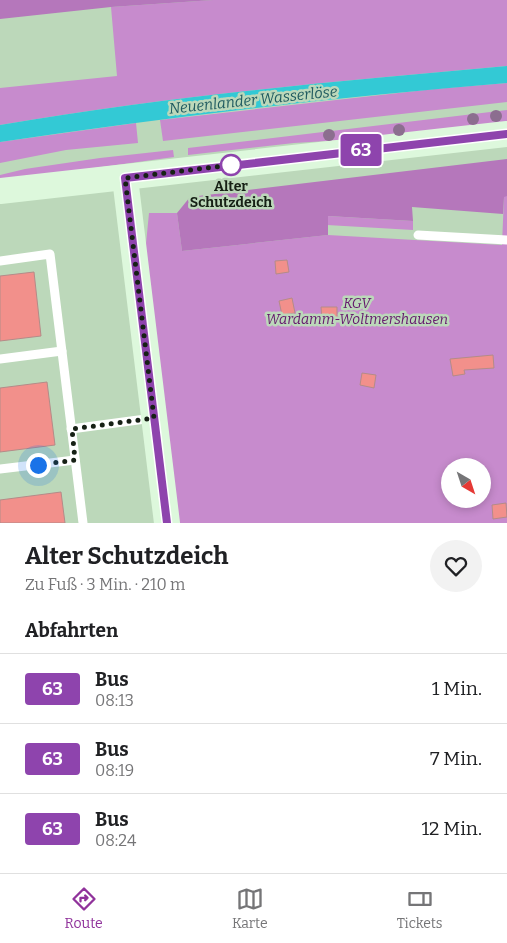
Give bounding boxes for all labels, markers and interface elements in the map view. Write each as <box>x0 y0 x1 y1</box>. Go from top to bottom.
water label: Neuenlander Wasserlöse <box>168 82 339 118</box>
line badge: 63 <box>338 134 384 166</box>
text: 63 <box>351 139 371 161</box>
marker: Alter Schutzdeich <box>220 154 242 176</box>
place label: Alter Schutzdeich <box>190 178 272 211</box>
park label: KGV Wardamm-Woltmershausen <box>266 295 448 328</box>
your location <box>26 453 51 478</box>
north arrow <box>441 458 491 508</box>
map controls <box>441 458 491 508</box>
button: heart <box>430 540 482 592</box>
text: Alter Schutzdeich <box>25 542 229 570</box>
text: Zu Fuß · 3 Min. · 210 m <box>25 575 185 594</box>
text: Abfahrten <box>25 619 118 642</box>
text: Bus <box>95 668 129 691</box>
text: 1 Min. <box>432 677 482 700</box>
text: 63 <box>42 678 63 700</box>
text: 08:13 <box>95 691 134 710</box>
text: Bus <box>95 738 129 761</box>
text: 7 Min. <box>430 747 482 770</box>
text: 63 <box>42 748 63 770</box>
text: 08:19 <box>95 761 134 780</box>
text: Bus <box>95 808 129 831</box>
text: 12 Min. <box>421 817 482 840</box>
text: 63 <box>42 818 63 840</box>
text: 08:24 <box>95 831 136 850</box>
tab: Route <box>65 885 103 932</box>
tab: Karte <box>232 885 268 932</box>
tab: Tickets <box>397 885 442 932</box>

